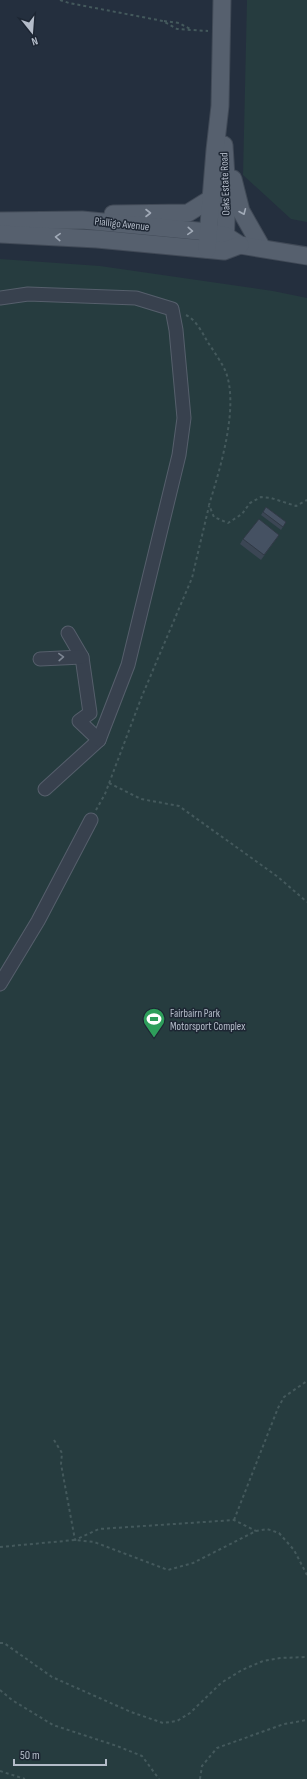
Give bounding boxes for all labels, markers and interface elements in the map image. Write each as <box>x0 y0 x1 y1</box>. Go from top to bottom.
north arrow <box>12 12 52 52</box>
text: N <box>30 34 39 48</box>
street label: Oaks Estate Road <box>217 152 233 216</box>
one-way arrow <box>238 208 246 216</box>
one-way arrow <box>145 209 151 217</box>
street label: Pialligo Avenue <box>94 215 150 233</box>
one-way arrow <box>187 226 193 235</box>
one-way arrow <box>55 233 61 242</box>
one-way arrow <box>58 653 64 662</box>
sports icon: Fairbairn Park Motorsport Complex <box>141 1006 167 1039</box>
place label: Fairbairn Park Motorsport Complex <box>170 1007 245 1033</box>
scale bar <box>14 1741 106 1767</box>
text: 50 m <box>20 1748 40 1763</box>

